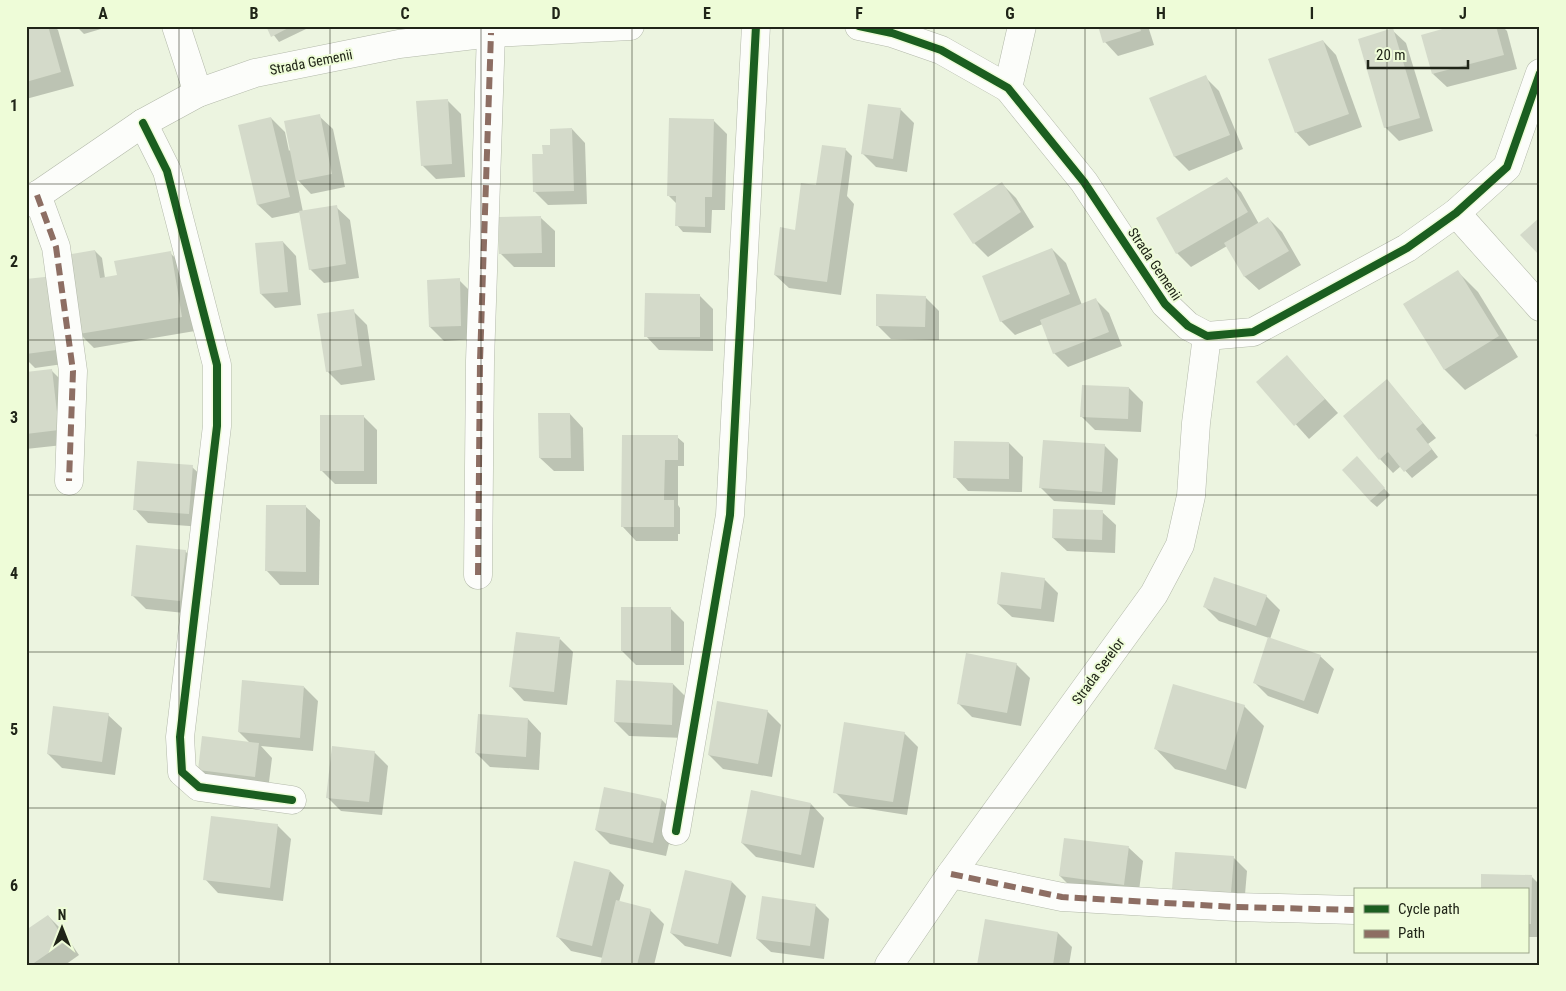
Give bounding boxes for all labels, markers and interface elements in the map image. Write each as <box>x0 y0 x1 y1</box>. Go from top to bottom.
text: A <box>98 4 108 23</box>
text: B <box>250 4 259 23</box>
text: C <box>400 4 410 23</box>
text: D <box>551 4 561 23</box>
text: E <box>703 4 711 23</box>
text: F <box>855 4 863 23</box>
text: G <box>1005 4 1015 23</box>
text: H <box>1156 4 1166 23</box>
text: I <box>1310 4 1314 23</box>
text: J <box>1459 4 1467 23</box>
scale bar <box>1368 38 1468 70</box>
street label: Strada Gemenii <box>268 46 354 78</box>
text: 20 m <box>1376 46 1406 64</box>
text: 1 <box>10 96 18 115</box>
street label: Strada Gemenii <box>1125 225 1185 303</box>
text: 2 <box>10 252 18 271</box>
text: 3 <box>10 408 18 427</box>
text: 4 <box>10 564 18 583</box>
street label: Strada Serelor <box>1069 635 1127 707</box>
text: 5 <box>10 720 18 739</box>
text: 6 <box>10 876 18 895</box>
legend <box>1354 888 1528 954</box>
text: Cycle path <box>1398 900 1460 918</box>
north arrow <box>38 904 88 954</box>
text: N <box>58 907 66 923</box>
text: Path <box>1398 924 1425 942</box>

